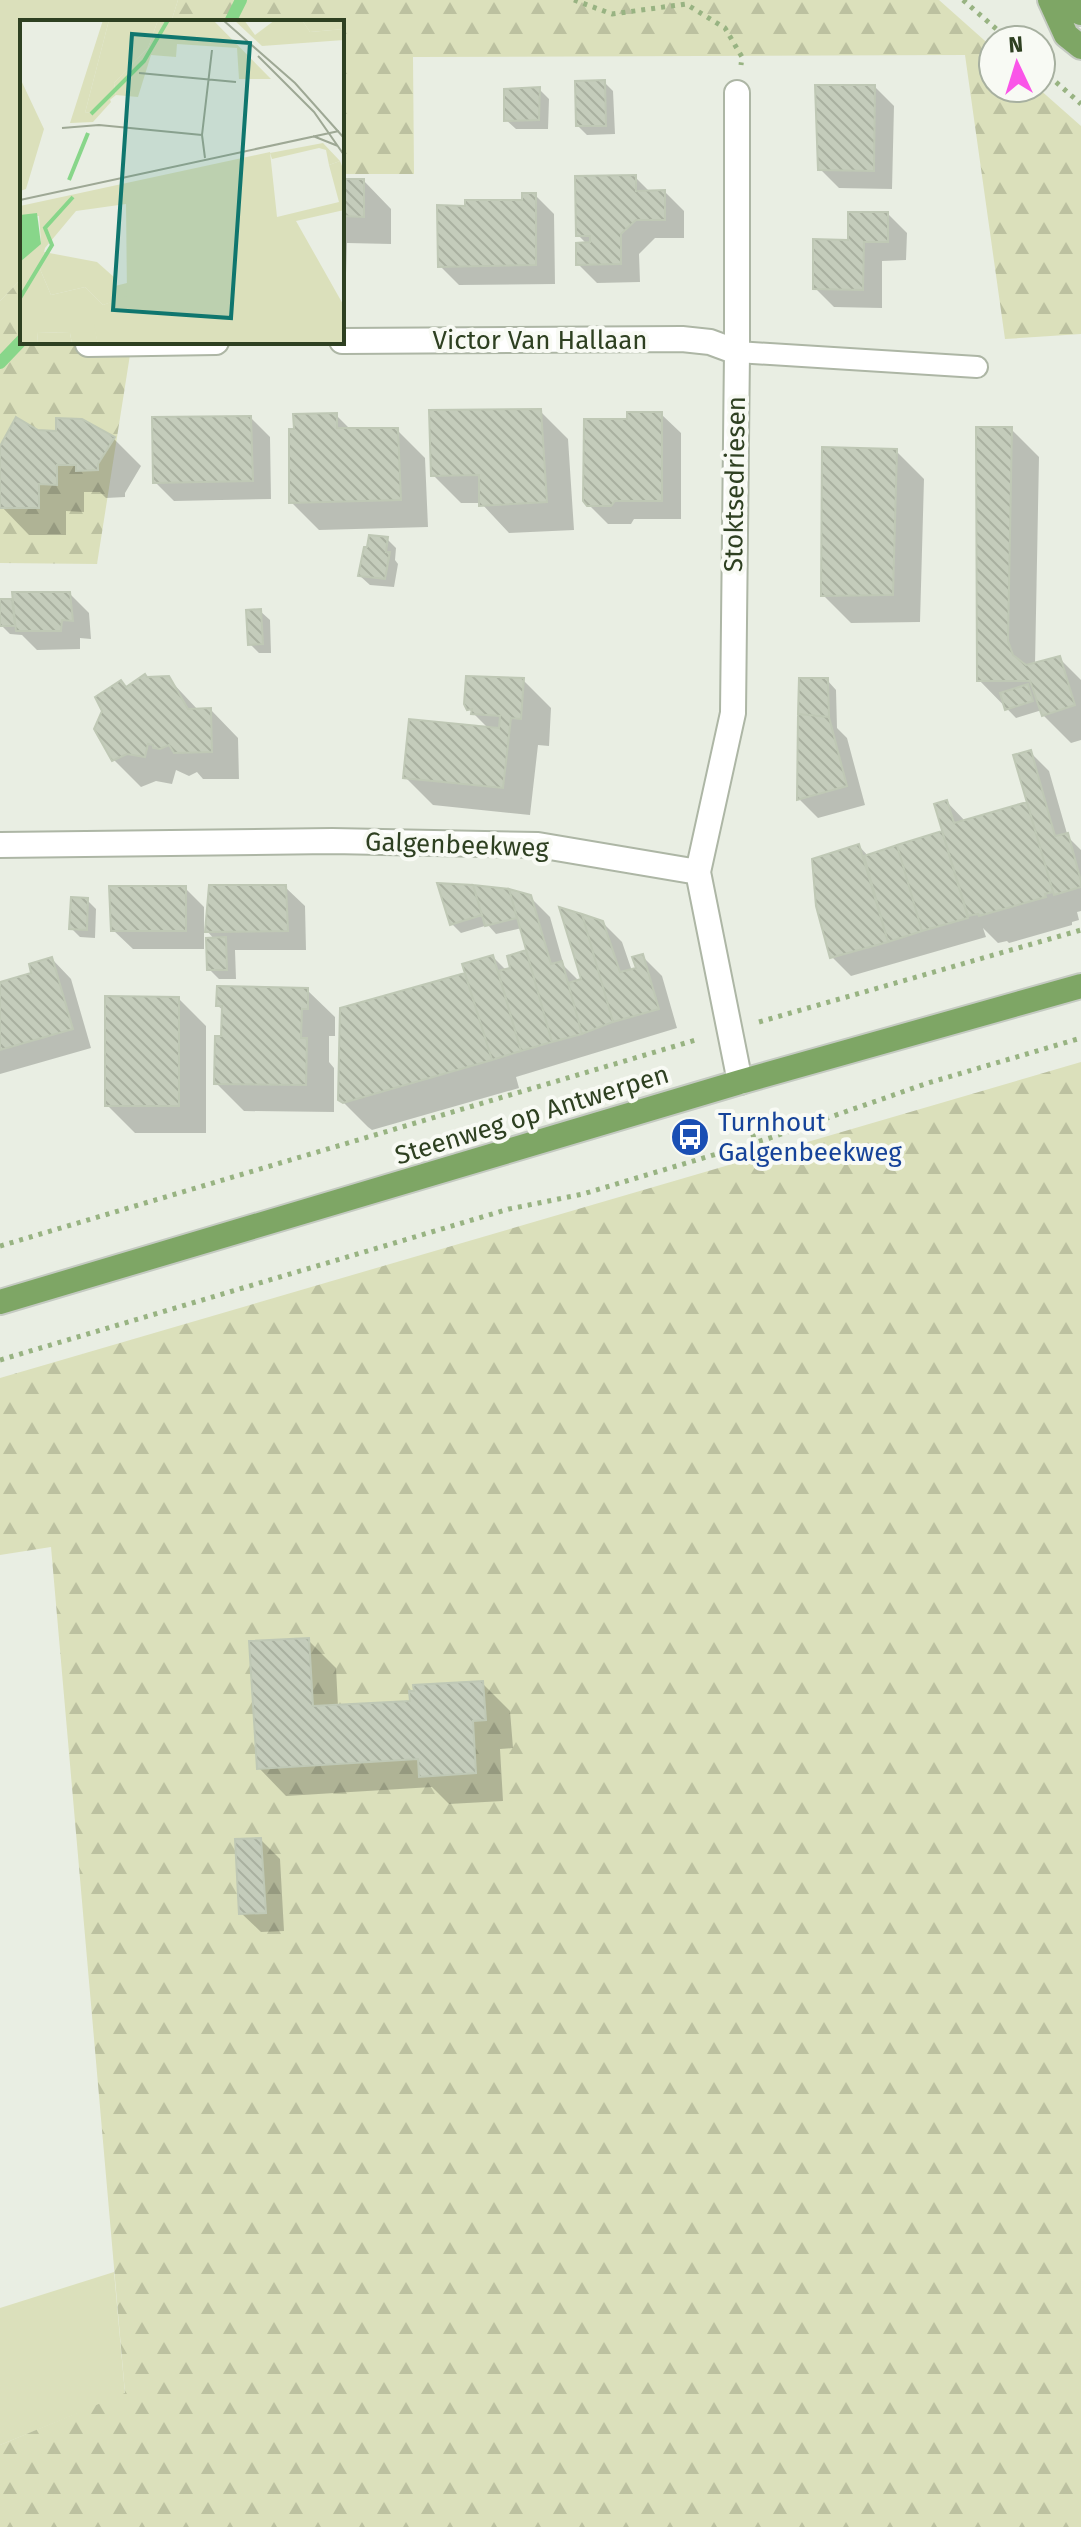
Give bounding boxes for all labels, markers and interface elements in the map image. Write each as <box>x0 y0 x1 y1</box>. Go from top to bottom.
inset map <box>20 20 344 344</box>
north arrow <box>977 24 1057 104</box>
text: N <box>1007 31 1024 59</box>
street label: Victor Van Hallaan <box>432 325 648 356</box>
street label: Stoktsedriesen <box>718 396 752 572</box>
street label: Galgenbeekweg <box>365 826 550 864</box>
street label: Steenweg op Antwerpen <box>391 1059 673 1171</box>
place label: Turnhout Galgenbeekweg <box>718 1107 902 1168</box>
bus stop icon: Turnhout Galgenbeekweg <box>669 1116 711 1158</box>

